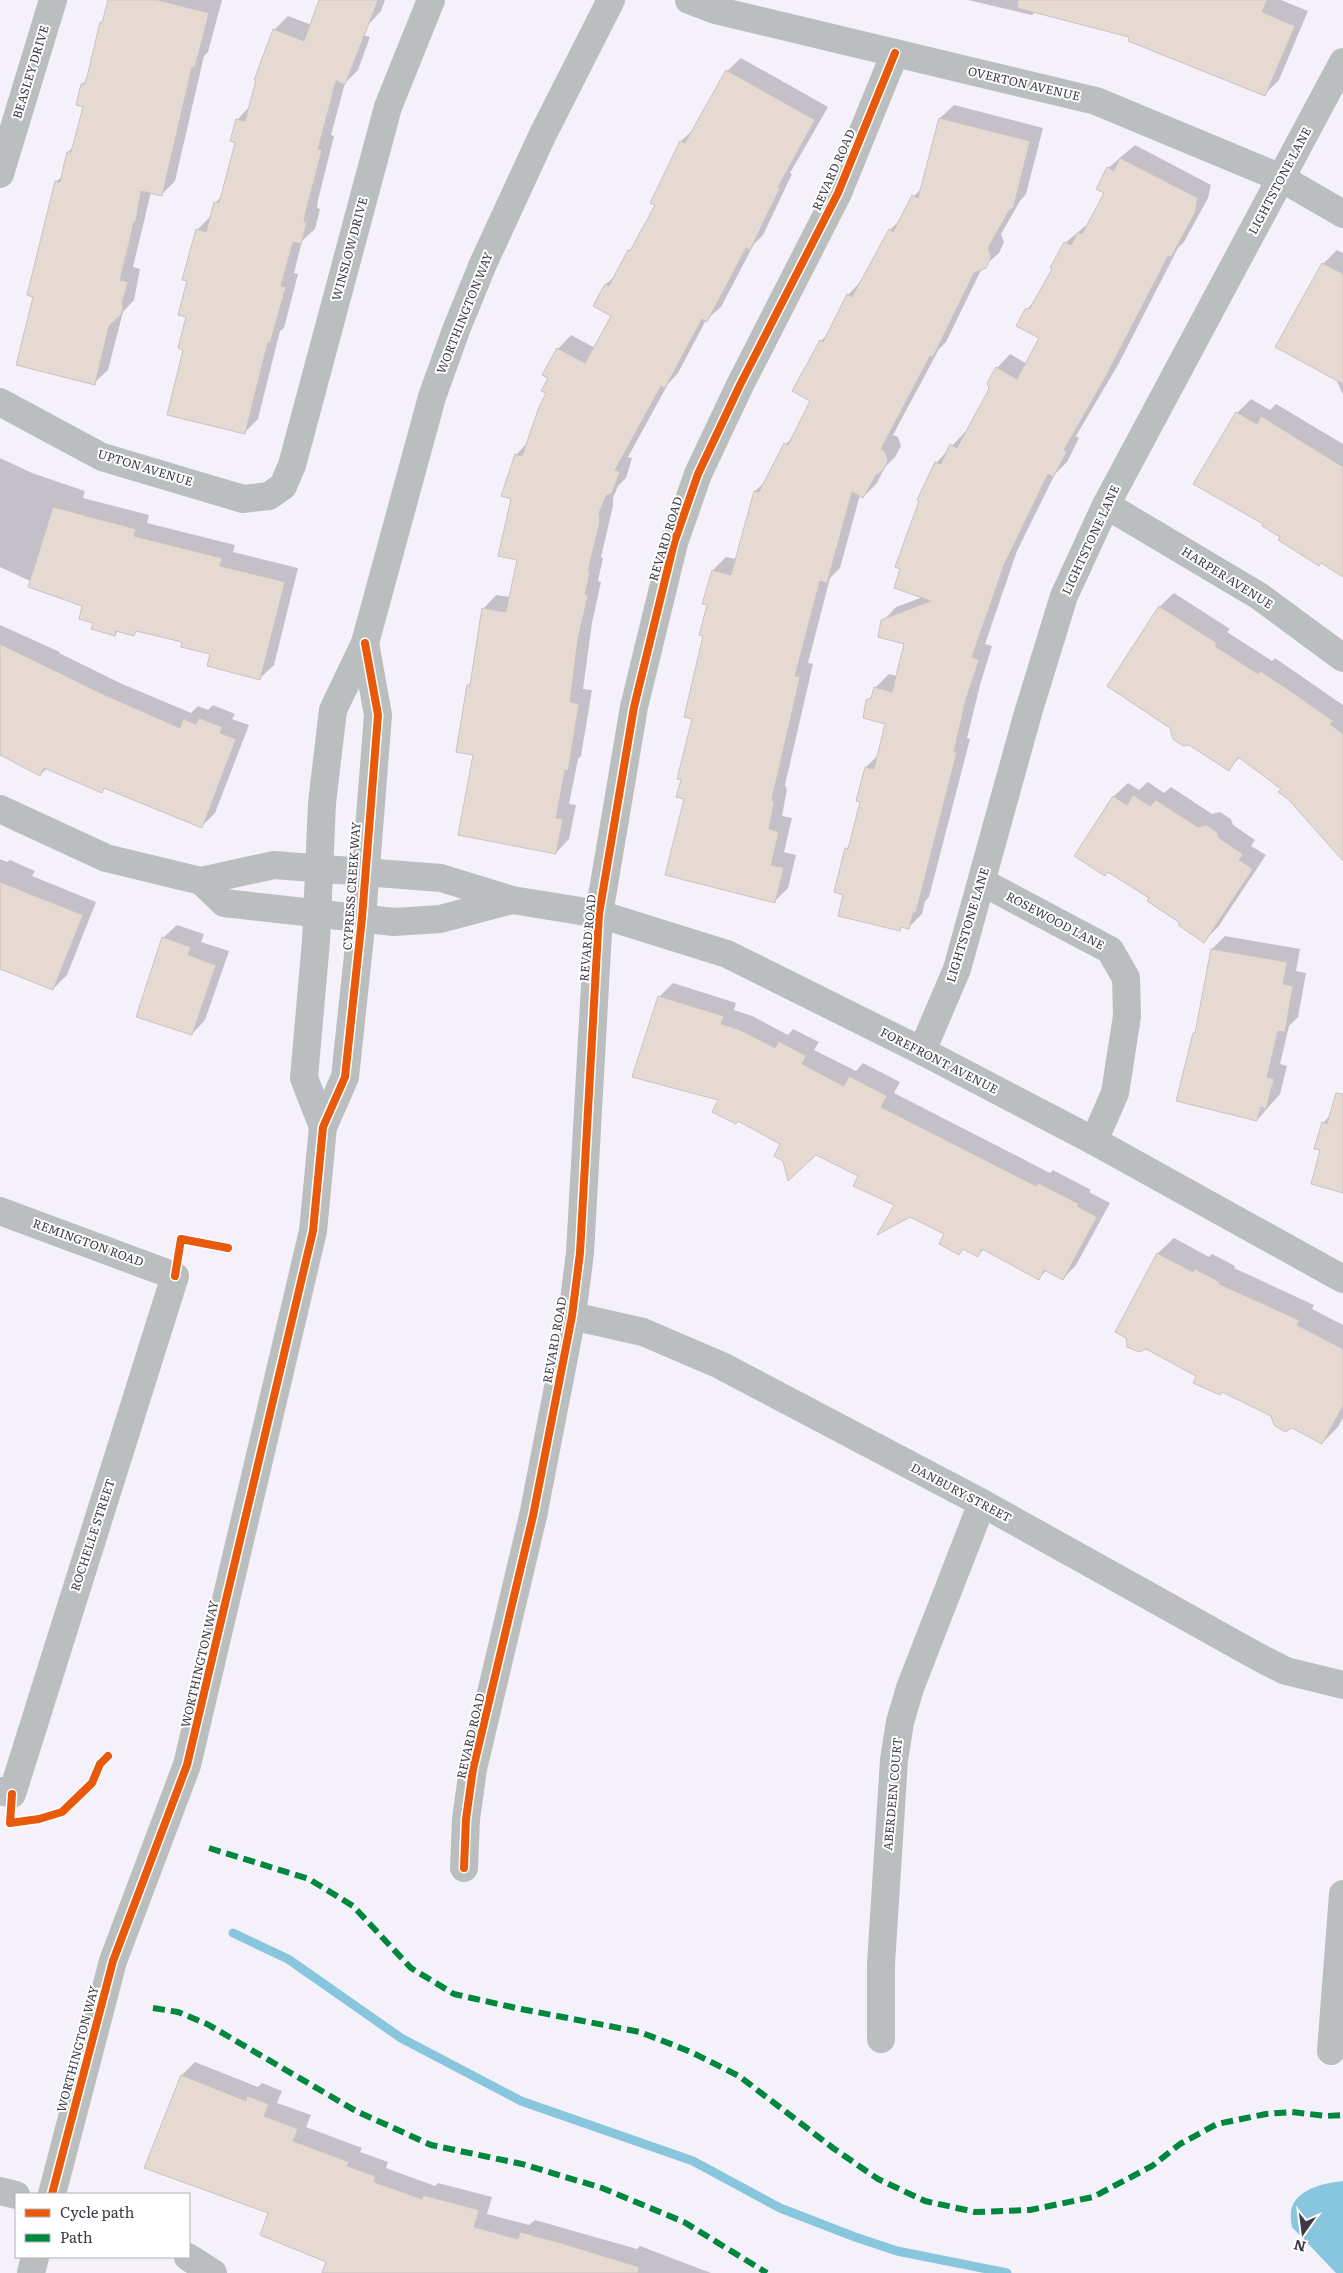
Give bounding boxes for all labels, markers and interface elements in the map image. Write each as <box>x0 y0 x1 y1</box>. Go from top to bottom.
street label: BEASLEY DRIVE <box>7 22 53 121</box>
street label: OVERTON AVENUE <box>966 61 1082 105</box>
street label: LIGHTSTONE LANE <box>1243 123 1315 237</box>
street label: REVARD ROAD <box>807 126 859 213</box>
street label: WINSLOW DRIVE <box>327 195 372 302</box>
street label: WORTHINGTON WAY <box>431 249 497 376</box>
street label: UPTON AVENUE <box>96 444 195 490</box>
street label: LIGHTSTONE LANE <box>1057 481 1124 597</box>
street label: REVARD ROAD <box>644 494 686 583</box>
street label: HARPER AVENUE <box>1178 542 1277 613</box>
street label: CYPRESS CREEK WAY <box>338 821 364 951</box>
street label: LIGHTSTONE LANE <box>941 865 993 984</box>
street label: ROSEWOOD LANE <box>1003 887 1108 954</box>
street label: REVARD ROAD <box>574 894 600 982</box>
street label: FOREFRONT AVENUE <box>877 1023 1002 1098</box>
street label: REMINGTON ROAD <box>30 1214 146 1270</box>
street label: REVARD ROAD <box>538 1295 570 1384</box>
street label: DANBURY STREET <box>908 1458 1015 1526</box>
street label: ROCHELLE STREET <box>65 1476 119 1593</box>
street label: WORTHINGTON WAY <box>176 1598 223 1729</box>
street label: REVARD ROAD <box>451 1691 489 1780</box>
street label: ABERDEEN COURT <box>878 1736 906 1851</box>
street label: WORTHINGTON WAY <box>51 1983 103 2114</box>
legend <box>15 2193 190 2258</box>
text: Cycle path <box>60 2200 135 2223</box>
north arrow <box>1278 2208 1328 2258</box>
text: Path <box>60 2225 93 2248</box>
text: N <box>1291 2235 1308 2258</box>

